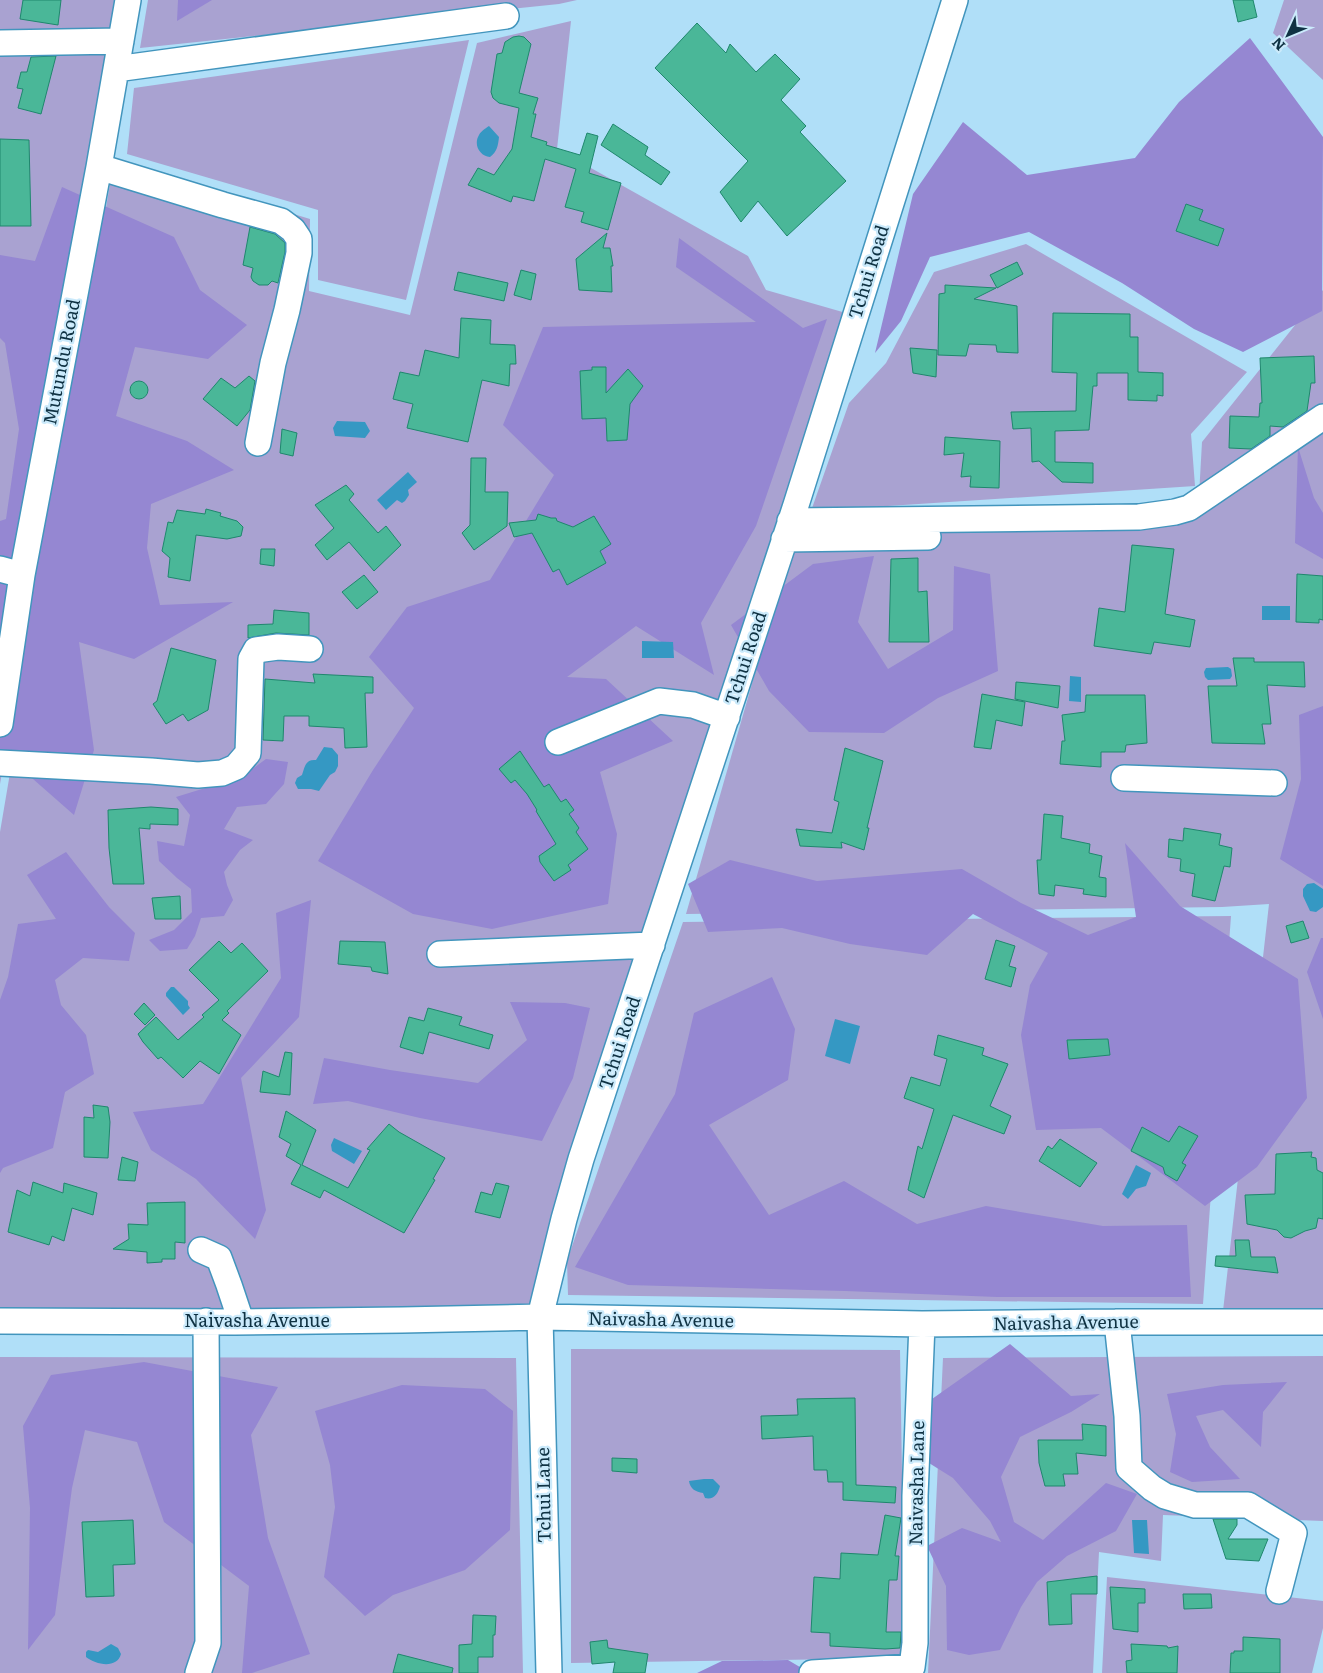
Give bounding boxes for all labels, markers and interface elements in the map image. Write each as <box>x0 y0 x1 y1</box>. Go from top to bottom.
north arrow <box>1263 10 1313 60</box>
text: N <box>1266 33 1289 56</box>
street label: Tchui Road <box>840 221 895 322</box>
street label: Mutundu Road <box>35 296 86 427</box>
street label: Tchui Road <box>717 607 772 708</box>
street label: Tchui Road <box>591 992 646 1093</box>
street label: Naivasha Avenue <box>588 1304 734 1333</box>
street label: Naivasha Avenue <box>184 1306 330 1333</box>
street label: Naivasha Avenue <box>993 1307 1139 1336</box>
street label: Naivasha Lane <box>901 1420 930 1546</box>
street label: Tchui Lane <box>528 1447 557 1543</box>

